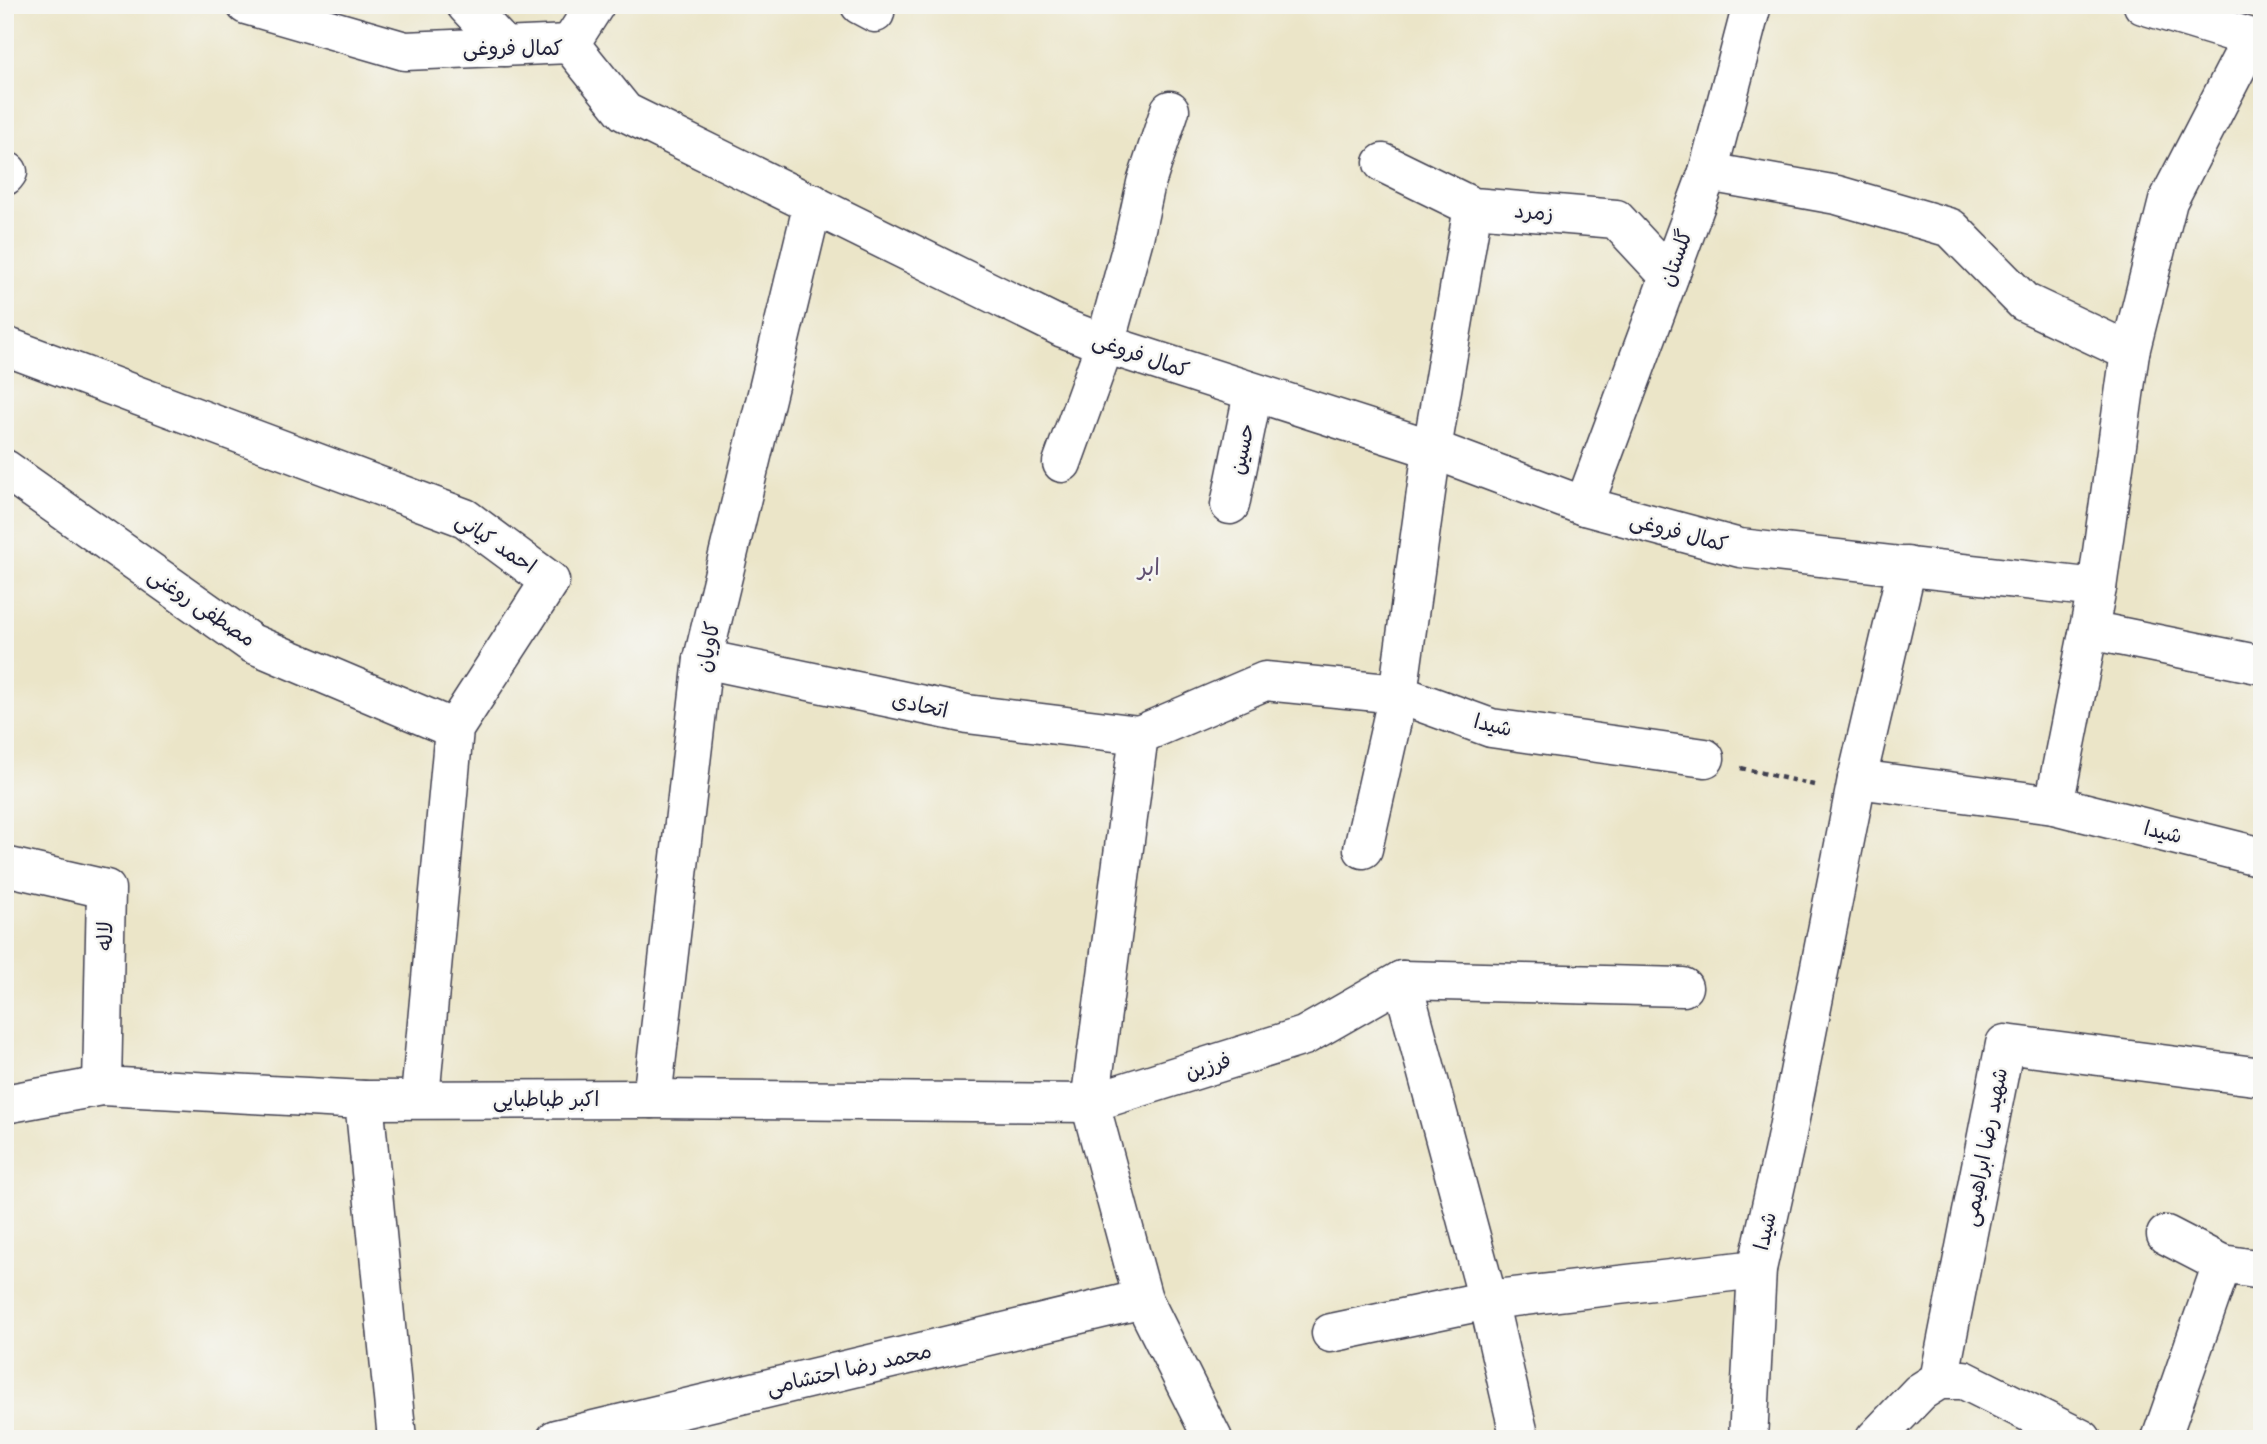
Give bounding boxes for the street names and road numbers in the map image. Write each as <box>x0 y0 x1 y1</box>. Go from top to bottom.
street label: کمال فروغی <box>463 36 563 62</box>
street label: زمرد <box>1513 198 1555 227</box>
street label: گلستان <box>1655 226 1698 290</box>
street label: کمال فروغی <box>1089 327 1192 385</box>
street label: حسین <box>1225 421 1260 477</box>
street label: احمد کیانی <box>450 507 541 580</box>
street label: کمال فروغی <box>1627 507 1731 558</box>
street label: مصطفی روغنی <box>143 562 260 653</box>
street label: کاویان <box>691 620 726 675</box>
street label: اتحادی <box>890 687 950 724</box>
street label: شیدا <box>1471 709 1515 742</box>
street label: شیدا <box>2141 816 2185 849</box>
street label: لاله <box>93 921 118 951</box>
street label: فرزین <box>1182 1048 1234 1085</box>
street label: شهید رضا ابراهیمی <box>1958 1066 2014 1229</box>
street label: اکبر طباطبایی <box>493 1087 599 1113</box>
street label: شیدا <box>1749 1210 1782 1253</box>
street label: محمد رضا احتشامی <box>764 1338 934 1402</box>

